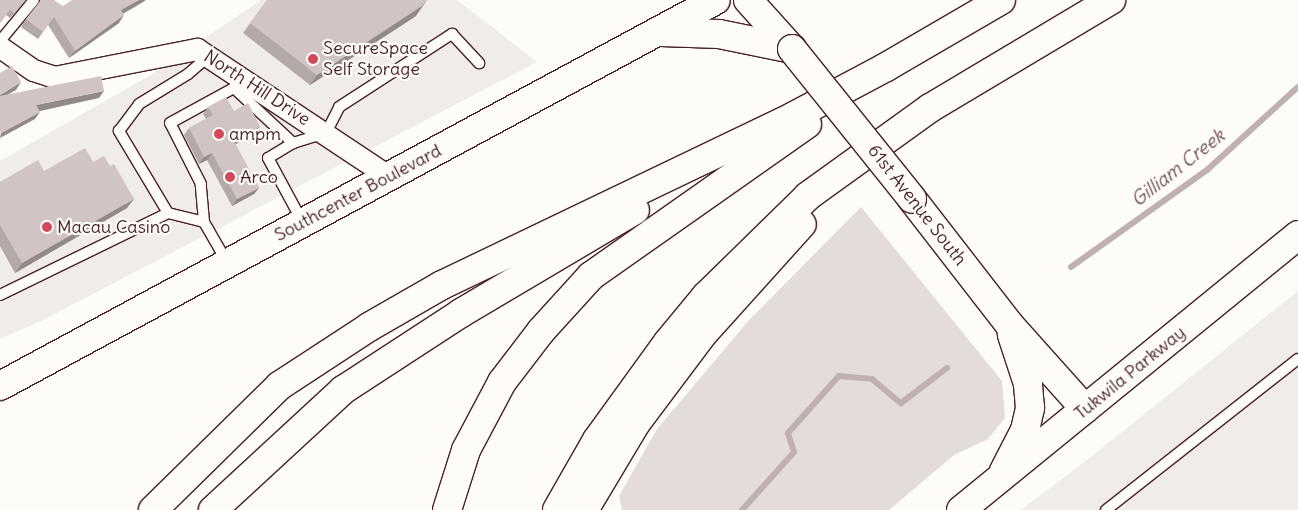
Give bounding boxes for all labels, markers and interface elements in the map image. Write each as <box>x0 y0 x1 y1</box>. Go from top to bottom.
place label: SecureSpace Self Storage <box>323 38 428 80</box>
street label: North Hill Drive <box>200 46 314 130</box>
marker: SecureSpace Self Storage <box>307 53 319 65</box>
place label: ampm <box>229 123 281 145</box>
water label: Gilliam Creek <box>1127 124 1229 212</box>
marker: ampm <box>213 128 225 140</box>
street label: Southcenter Boulevard <box>271 140 445 246</box>
street label: 61st Avenue South <box>863 140 971 270</box>
place label: Arco <box>240 166 278 188</box>
marker: Arco <box>224 171 236 183</box>
place label: Macau Casino <box>57 216 170 238</box>
marker: Macau Casino <box>41 221 53 233</box>
street label: Tukwila Parkway <box>1070 322 1190 424</box>

